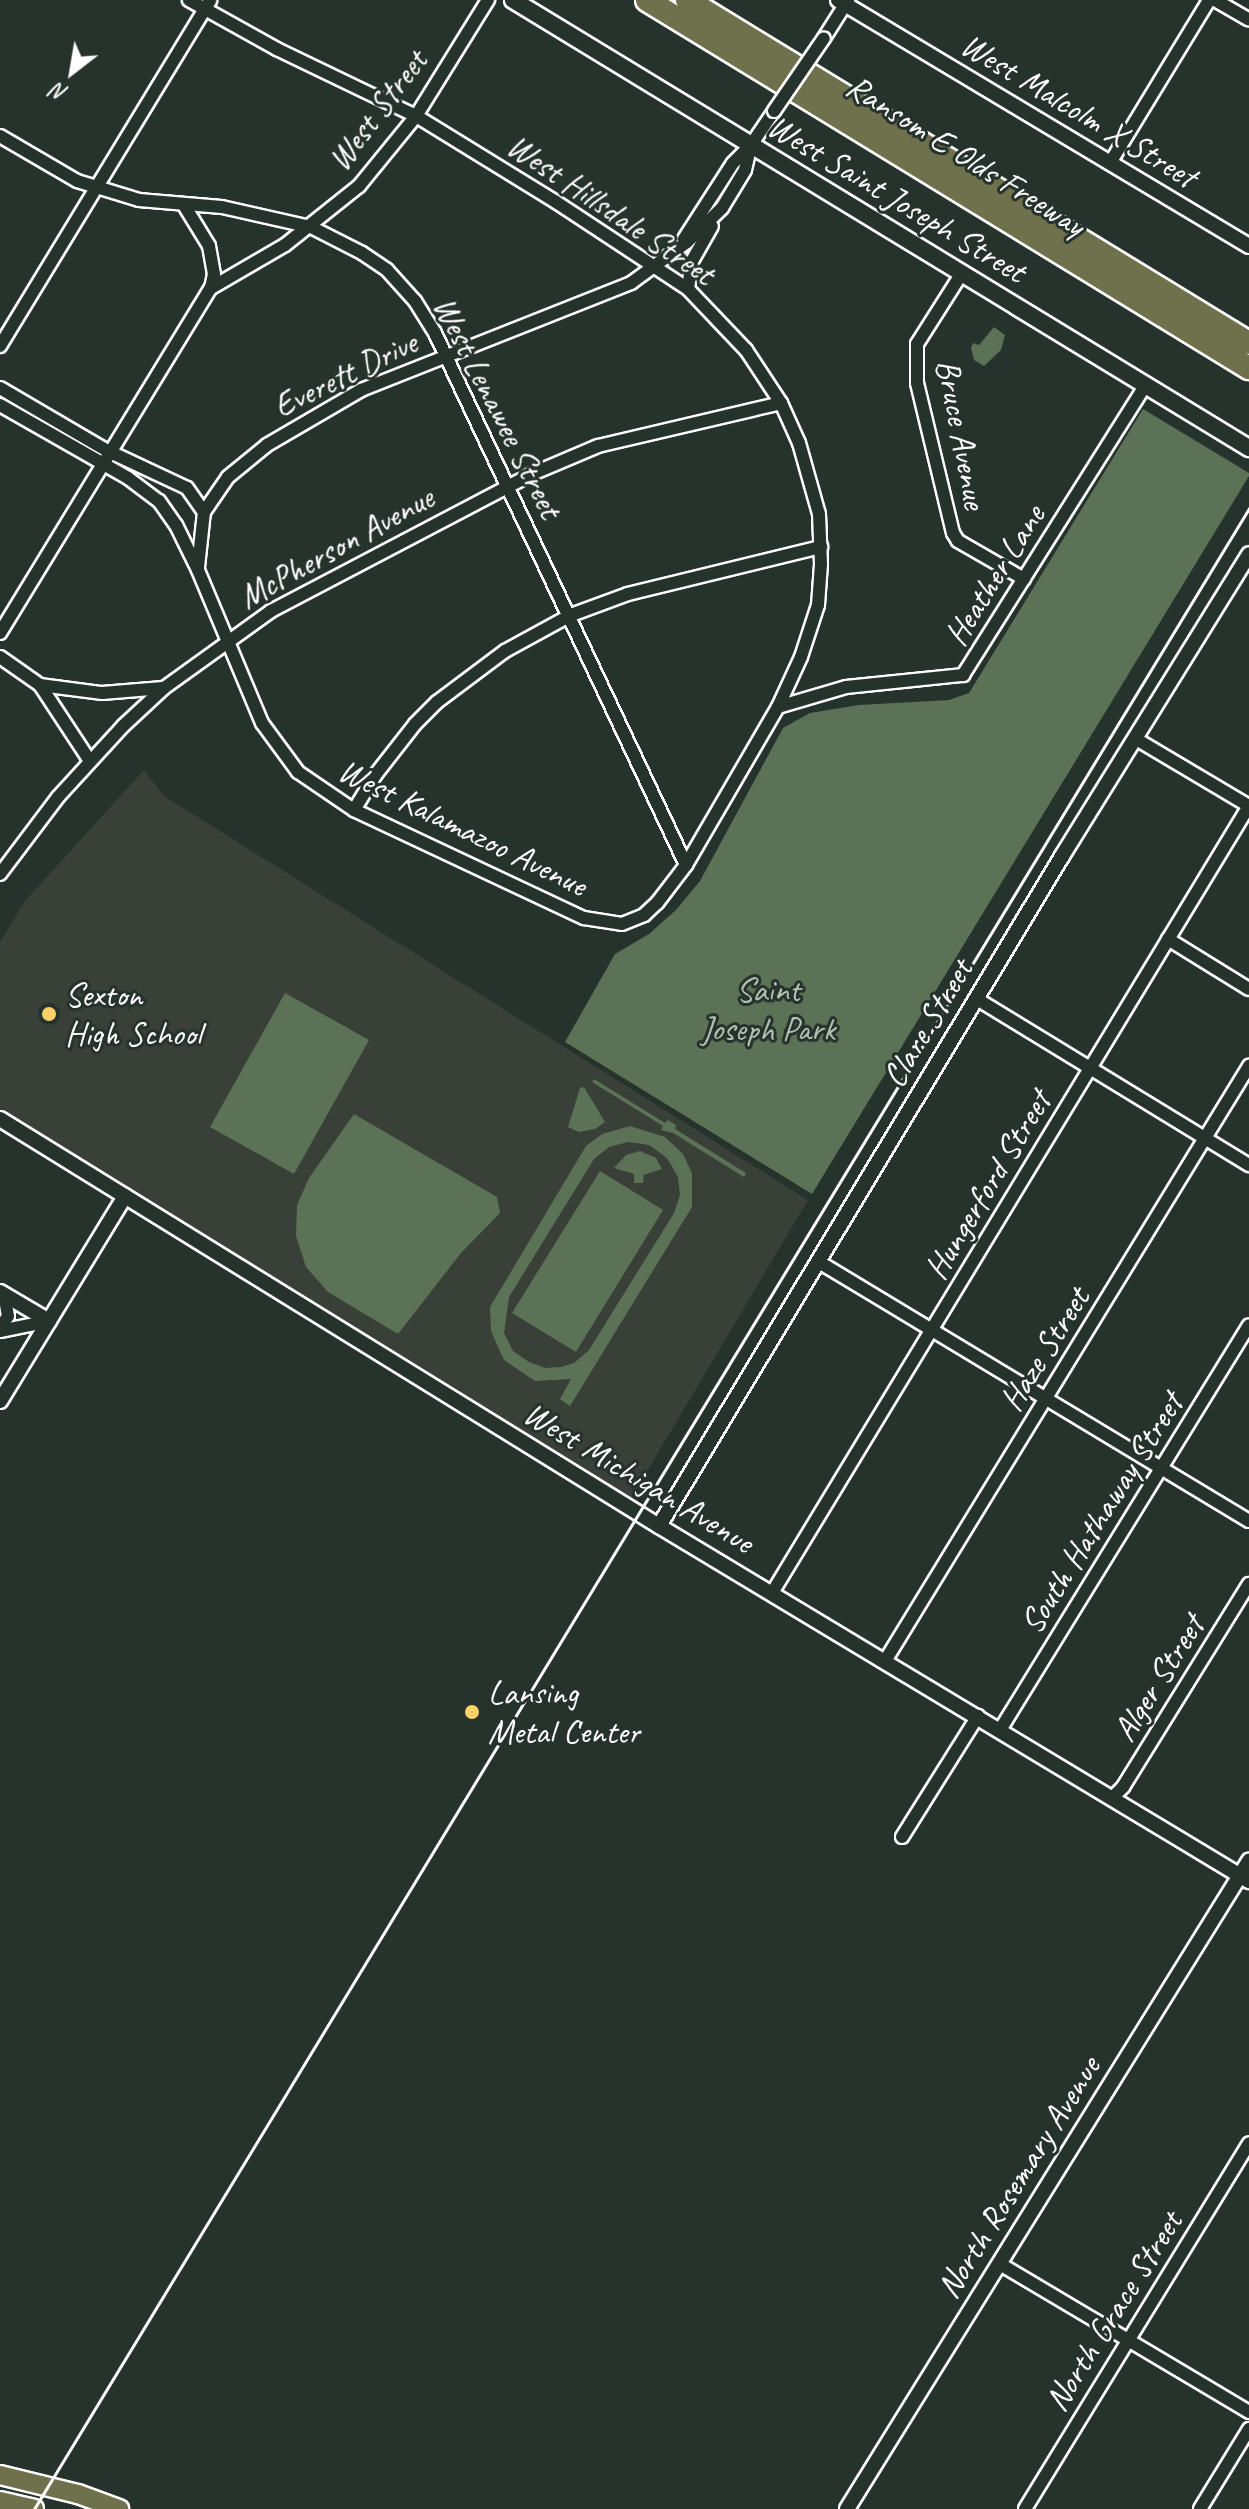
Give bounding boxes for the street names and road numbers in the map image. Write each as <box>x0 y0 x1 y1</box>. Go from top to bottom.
street label: West Malcolm X Street <box>953 23 1205 197</box>
street label: West Street <box>318 41 436 179</box>
street label: Ransom E Olds Freeway <box>839 65 1093 245</box>
street label: West Saint Joseph Street <box>760 105 1034 291</box>
street label: West Hillsdale Street <box>499 124 723 294</box>
street label: West Lenawee Street <box>425 289 571 525</box>
street label: Everett Drive <box>266 322 424 426</box>
street label: Bruce Avenue <box>927 356 997 512</box>
street label: McPherson Avenue <box>231 477 441 617</box>
street label: Heather Lane <box>935 497 1053 653</box>
street label: West Kalamazoo Avenue <box>332 749 594 905</box>
street label: Clare Street <box>873 951 981 1095</box>
street label: Hungerford Street <box>915 1084 1059 1286</box>
street label: Haze Street <box>990 1280 1098 1418</box>
street label: South Hathaway Street <box>1011 1385 1191 1641</box>
street label: West Michigan Avenue <box>517 1393 761 1561</box>
street label: Alger Street <box>1103 1608 1213 1748</box>
street label: North Rosemary Avenue <box>927 2049 1109 2305</box>
street label: North Grace Street <box>1035 2203 1191 2419</box>

